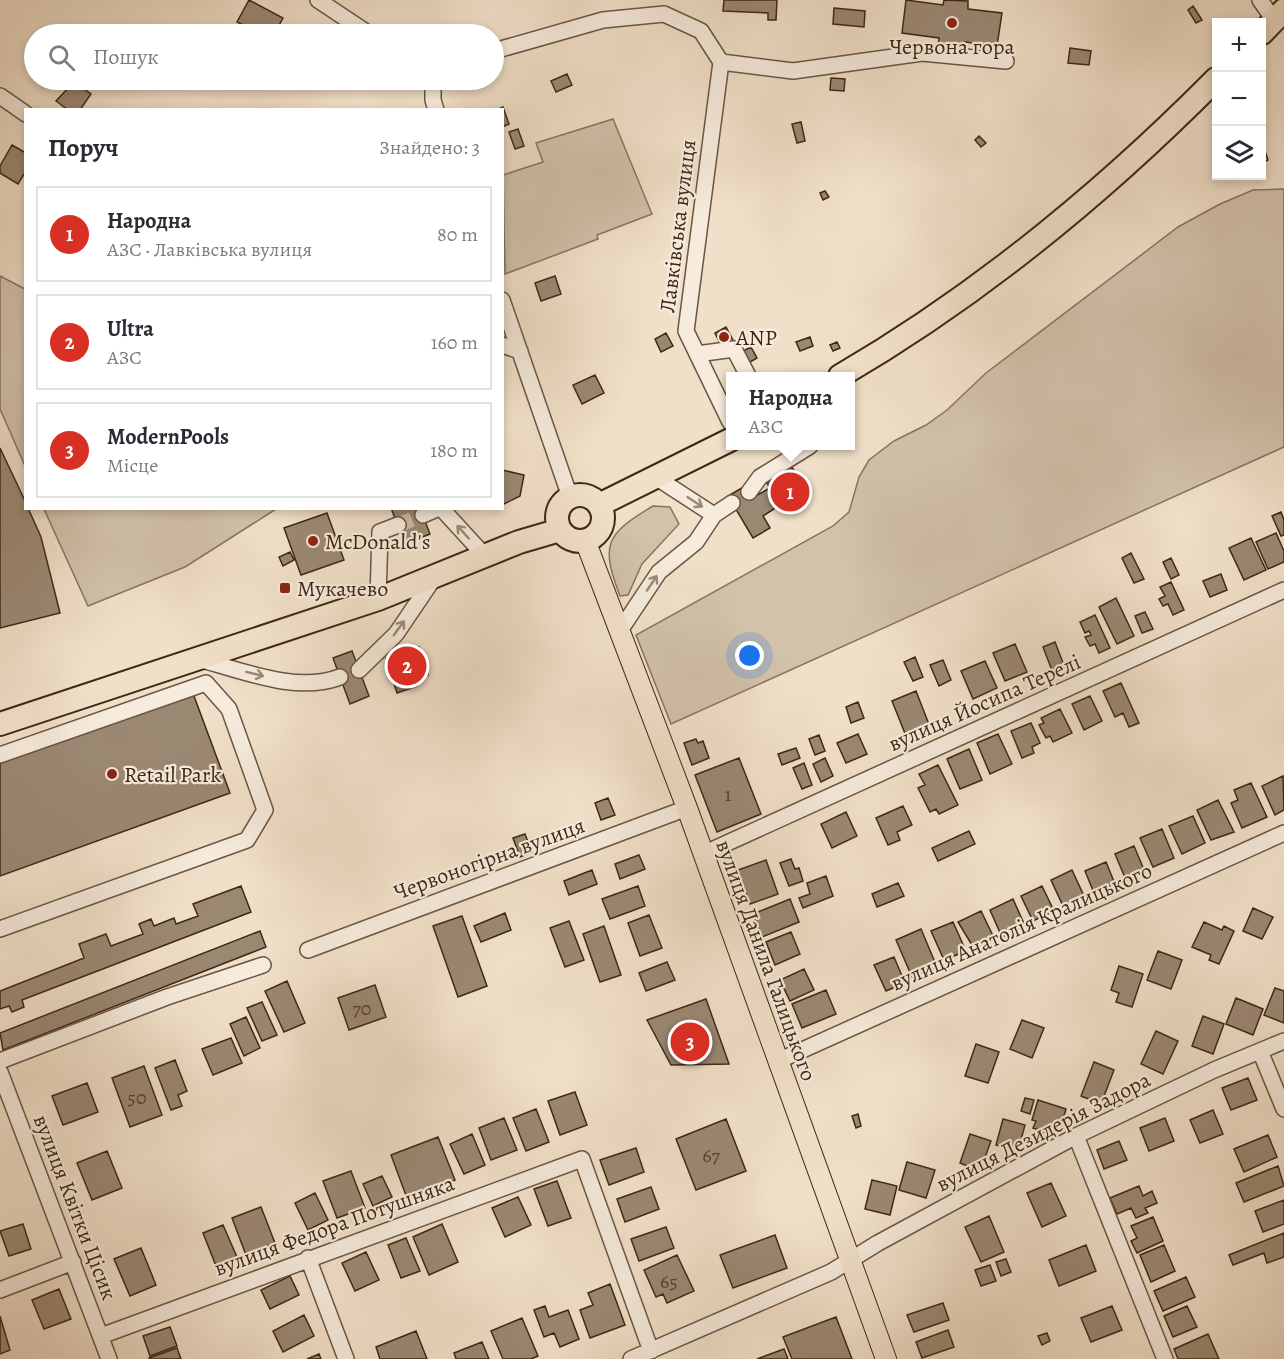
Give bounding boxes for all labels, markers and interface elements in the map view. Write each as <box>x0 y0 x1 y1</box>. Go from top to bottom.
marker: Червона гора <box>945 16 959 30</box>
map controls <box>1212 18 1266 180</box>
button: + <box>1212 18 1266 72</box>
search box <box>24 24 504 90</box>
place label: Червона гора <box>889 32 1015 62</box>
icon: search <box>45 41 78 74</box>
text: Пошук <box>93 42 159 72</box>
button: − <box>1212 72 1266 126</box>
button: layers <box>1212 126 1266 180</box>
text: Поруч <box>48 130 119 165</box>
text: Знайдено: 3 <box>379 134 480 161</box>
street label: Лавківська вулиця <box>652 138 703 314</box>
text: Народна <box>107 206 191 236</box>
text: 1 <box>66 221 73 248</box>
text: 80 m <box>437 221 478 248</box>
text: АЗС · Лавківська вулиця <box>107 236 312 263</box>
text: Ultra <box>107 314 154 344</box>
place label: ANP <box>735 323 777 353</box>
text: 2 <box>65 329 74 356</box>
text: 160 m <box>431 329 478 356</box>
marker: ANP <box>717 330 731 344</box>
text: АЗС <box>107 344 142 371</box>
popup <box>726 372 855 450</box>
text: Народна <box>748 383 833 413</box>
text: АЗС <box>748 413 783 440</box>
text: ModernPools <box>107 422 229 452</box>
text: 3 <box>65 437 74 464</box>
text: 180 m <box>430 437 478 464</box>
text: Місце <box>107 452 158 479</box>
pin: 1 <box>770 470 810 514</box>
one-way arrow <box>686 496 702 508</box>
one-way arrow <box>456 525 470 540</box>
place label: McDonald's <box>325 527 431 557</box>
marker: McDonald's <box>306 534 320 548</box>
place label: Мукачево <box>297 574 388 604</box>
one-way arrow <box>646 576 658 592</box>
marker: Мукачево <box>278 581 292 595</box>
one-way arrow <box>393 620 406 636</box>
your location <box>735 641 764 670</box>
pin: 2 <box>388 644 426 688</box>
street label: вулиця Йосипа Терелі <box>883 647 1085 759</box>
one-way arrow <box>245 668 264 680</box>
place label: Retail Park <box>124 760 221 790</box>
marker: Retail Park <box>105 767 119 781</box>
house number: 1 <box>725 781 732 808</box>
street label: Червоногірна вулиця <box>390 810 589 907</box>
street label: вулиця Данила Галицького <box>708 836 824 1085</box>
street label: вулиця Анатолія Кралицького <box>886 856 1157 998</box>
house number: 70 <box>352 995 372 1022</box>
pin: 3 <box>670 1020 710 1064</box>
street label: вулиця Дезидерія Задора <box>931 1064 1157 1199</box>
house number: 50 <box>127 1084 147 1111</box>
street label: вулиця Квітки Цісик <box>26 1110 124 1304</box>
house number: 67 <box>702 1142 720 1169</box>
street label: вулиця Федора Потушняка <box>210 1168 459 1283</box>
house number: 65 <box>660 1268 678 1295</box>

